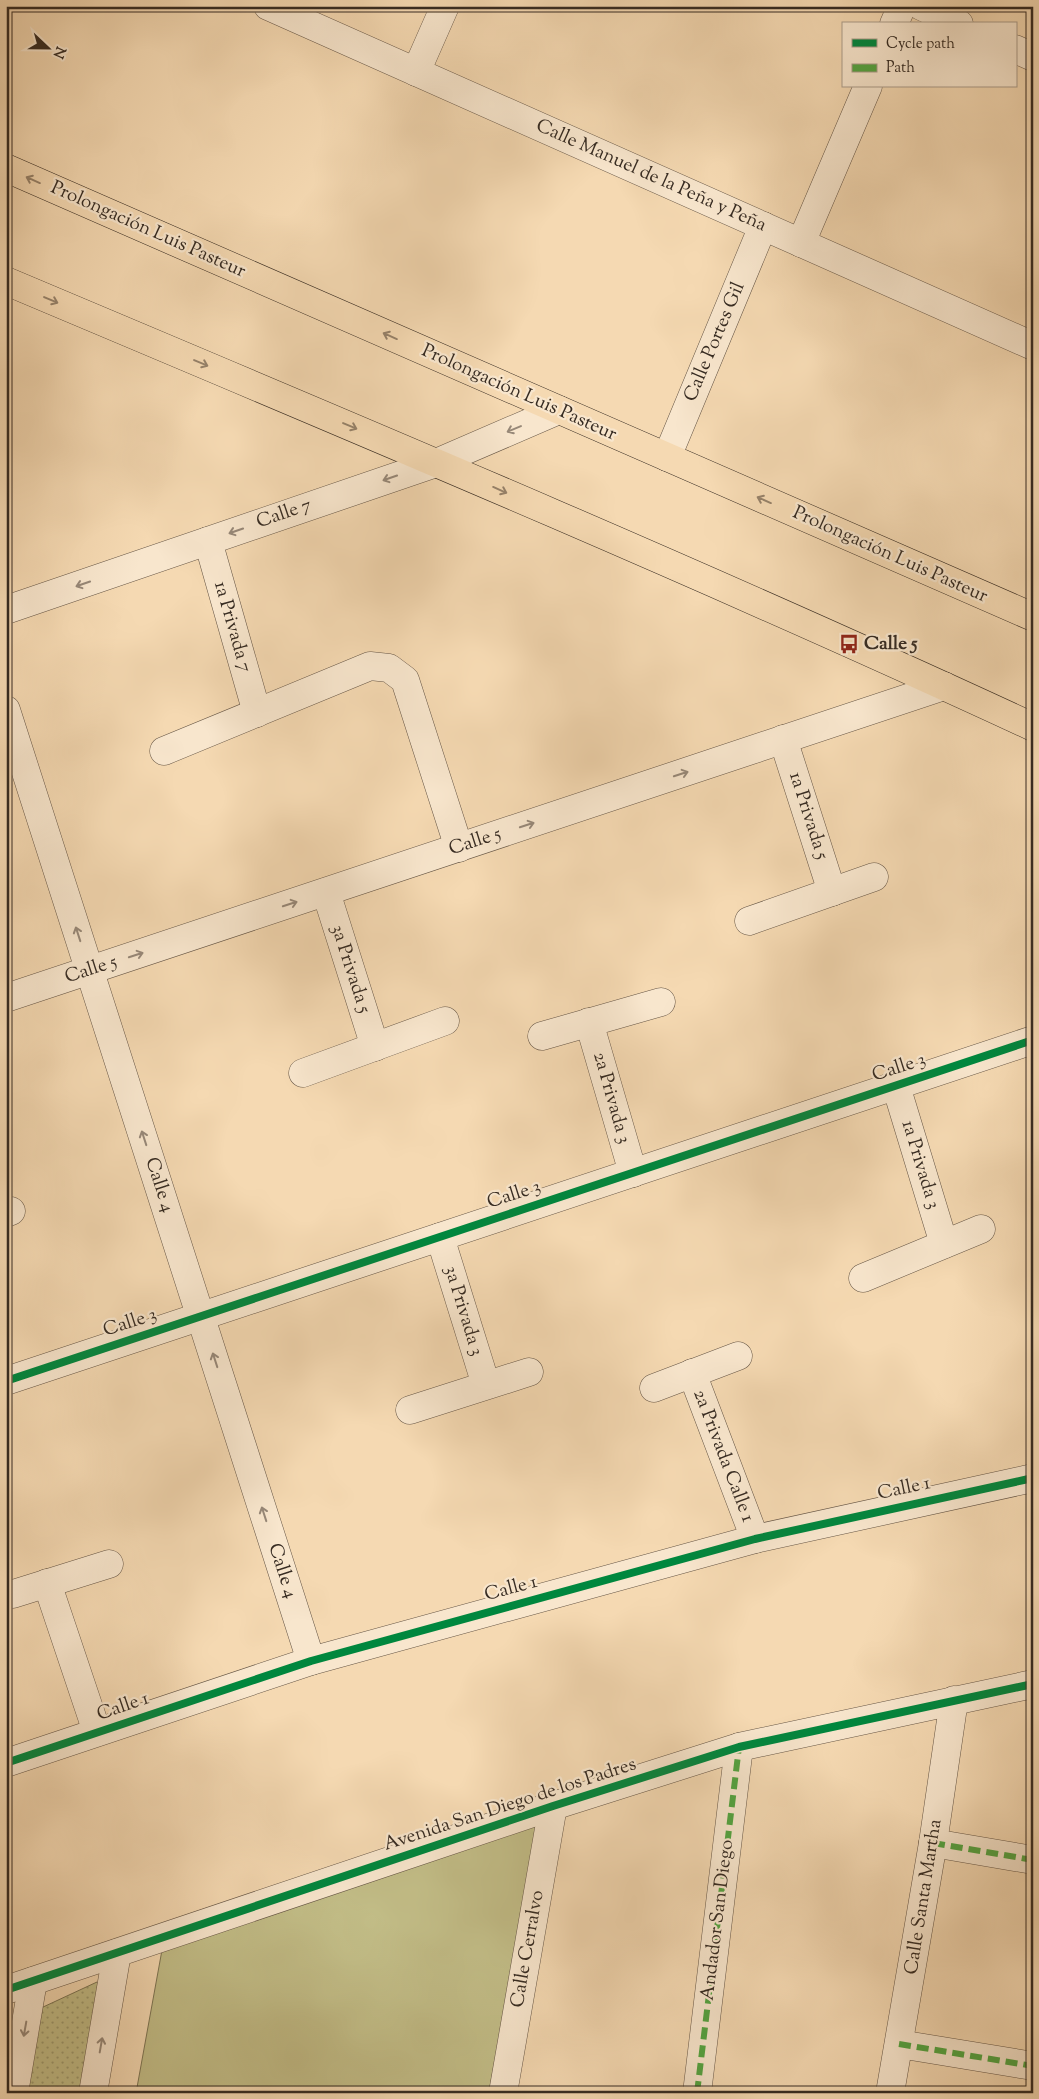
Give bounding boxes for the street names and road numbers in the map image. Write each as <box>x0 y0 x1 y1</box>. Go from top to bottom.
street label: Calle Manuel de la Peña y Peña <box>531 113 771 239</box>
street label: Prolongación Luis Pasteur <box>46 175 250 285</box>
street label: Calle Portes Gil <box>678 278 752 406</box>
street label: Prolongación Luis Pasteur <box>417 338 621 448</box>
street label: Calle 7 <box>253 492 316 536</box>
street label: Prolongación Luis Pasteur <box>788 500 992 610</box>
street label: 1a Privada 7 <box>206 578 258 676</box>
street label: 1a Privada 5 <box>781 769 835 864</box>
street label: Calle 5 <box>445 821 505 863</box>
street label: 3a Privada 5 <box>323 921 377 1017</box>
street label: Calle 5 <box>61 949 121 991</box>
street label: Calle 3 <box>869 1047 929 1089</box>
street label: 2a Privada 3 <box>585 1049 637 1147</box>
street label: 1a Privada 3 <box>894 1117 946 1213</box>
street label: Calle 4 <box>137 1154 181 1217</box>
street label: Calle 3 <box>484 1174 544 1216</box>
street label: 3a Privada 3 <box>436 1263 490 1359</box>
street label: Calle 3 <box>100 1302 160 1344</box>
street label: 2a Privada Calle 1 <box>685 1386 761 1527</box>
street label: Calle 1 <box>875 1470 934 1508</box>
street label: Calle 4 <box>260 1540 304 1603</box>
street label: Calle 1 <box>482 1569 541 1609</box>
street label: Calle 1 <box>93 1685 153 1728</box>
street label: Avenida San Diego de los Padres <box>380 1751 640 1859</box>
street label: Calle Santa Martha <box>898 1817 950 1977</box>
street label: Andador San Diego <box>695 1838 741 2002</box>
street label: Calle Cerralvo <box>504 1888 552 2010</box>

